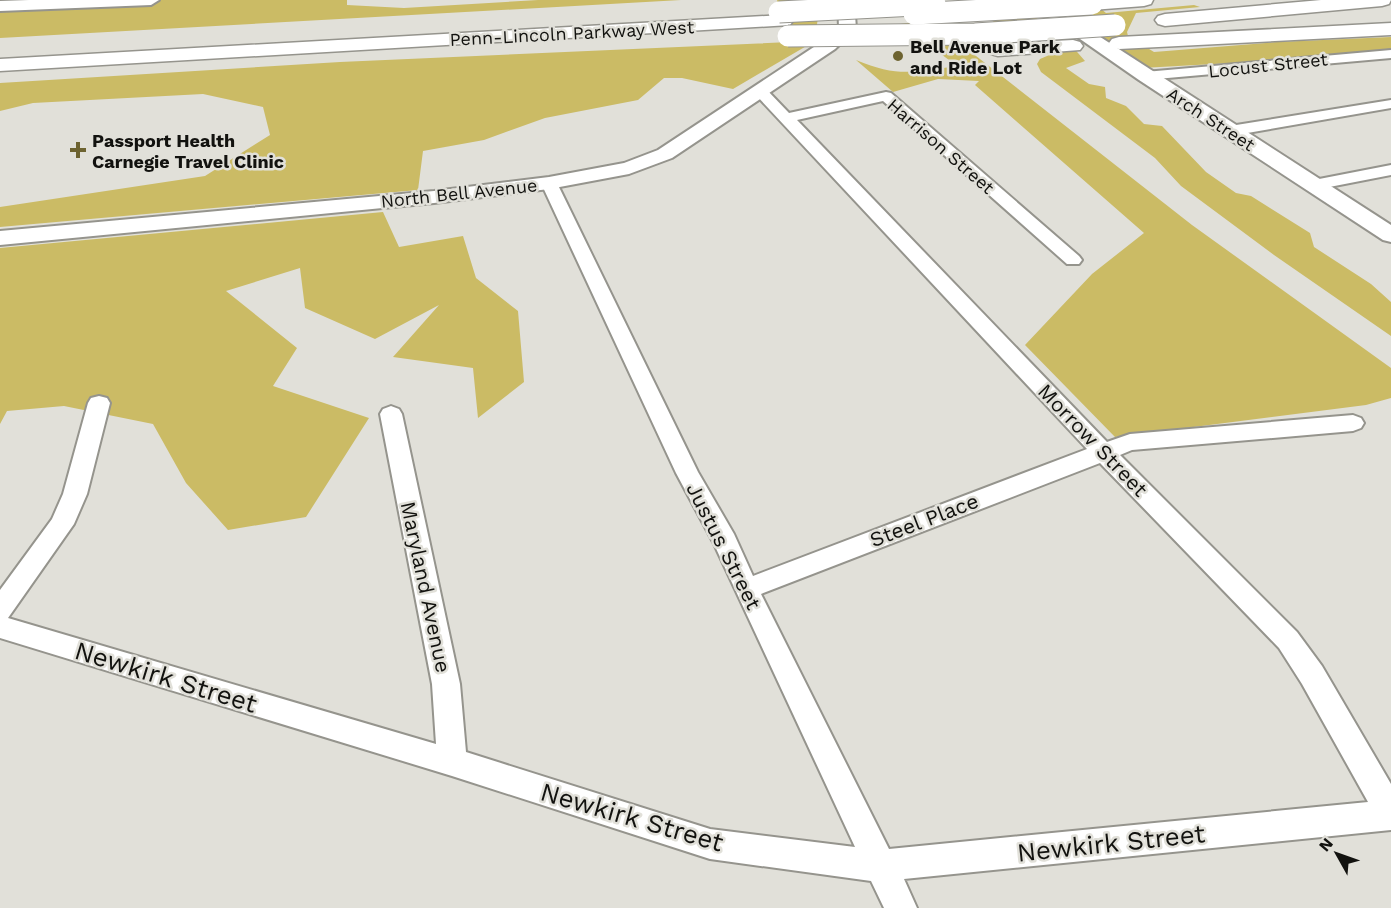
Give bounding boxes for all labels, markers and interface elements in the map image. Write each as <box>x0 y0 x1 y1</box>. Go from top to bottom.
street label: Penn-Lincoln Parkway West <box>449 16 695 50</box>
place label: Bell Avenue Park and Ride Lot <box>910 36 1061 78</box>
street label: Locust Street <box>1207 48 1329 82</box>
marker: Bell Avenue Park and Ride Lot <box>891 49 905 63</box>
street label: Arch Street <box>1163 83 1259 155</box>
street label: Harrison Street <box>883 94 999 198</box>
place label: Passport Health Carnegie Travel Clinic <box>92 130 284 172</box>
marker: Passport Health Carnegie Travel Clinic <box>69 141 87 159</box>
street label: North Bell Avenue <box>380 174 538 212</box>
street label: Morrow Street <box>1033 378 1153 502</box>
street label: Justus Street <box>681 478 767 614</box>
street label: Steel Place <box>866 488 982 552</box>
street label: Maryland Avenue <box>396 499 456 675</box>
street label: Newkirk Street <box>71 635 261 719</box>
street label: Newkirk Street <box>537 777 727 857</box>
street label: Newkirk Street <box>1016 818 1207 868</box>
north arrow <box>1307 824 1367 884</box>
text: N <box>1315 834 1337 855</box>

